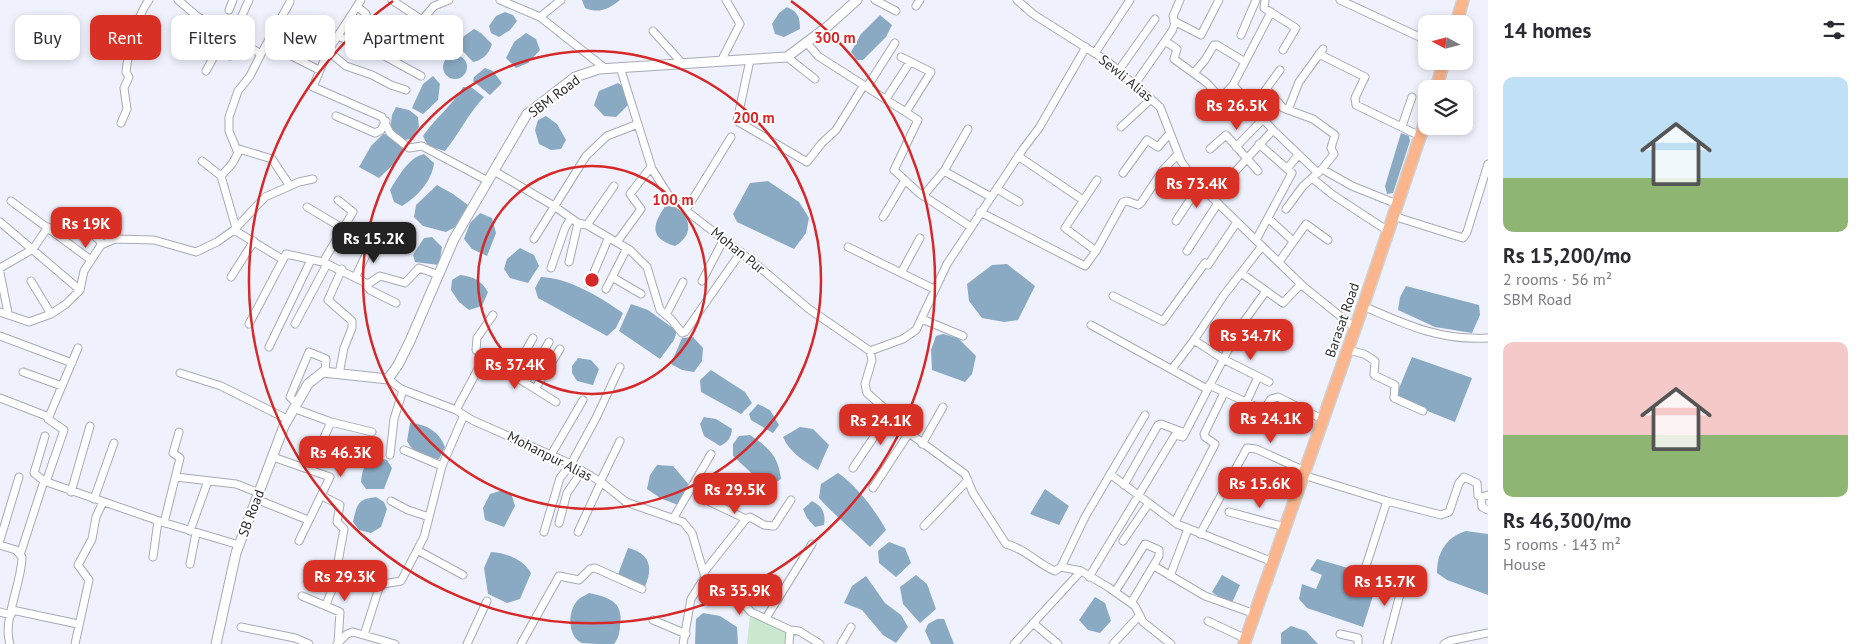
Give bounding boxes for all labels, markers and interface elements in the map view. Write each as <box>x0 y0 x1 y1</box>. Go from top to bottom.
chip: Buy <box>15 15 80 60</box>
chip: Rent <box>90 15 161 60</box>
chip: Filters <box>171 15 255 60</box>
chip: New <box>265 15 335 60</box>
chip: Apartment <box>345 15 463 60</box>
north arrow <box>1418 15 1472 70</box>
map controls <box>1418 15 1473 135</box>
icon: filters <box>1820 16 1848 44</box>
text: 14 homes <box>1503 17 1591 44</box>
text: 300 m <box>814 28 856 47</box>
street label: Sewli Alias <box>1095 51 1157 105</box>
street label: SBM Road <box>525 71 583 121</box>
button: layers <box>1418 80 1473 135</box>
pin: Rs 26.5K <box>1185 88 1289 131</box>
text: Rs 26.5K <box>1206 95 1268 115</box>
text: 200 m <box>733 108 775 127</box>
icon: home <box>1631 109 1721 199</box>
pin: Rs 73.4K <box>1145 166 1249 209</box>
text: Rs 73.4K <box>1166 173 1228 193</box>
text: 100 m <box>652 190 694 209</box>
pin: Rs 19K <box>45 206 127 249</box>
text: Rs 19K <box>62 213 110 233</box>
pin: Rs 15.2K <box>322 222 426 264</box>
street label: Mohan Pur <box>707 223 769 277</box>
text: Rs 15.2K <box>343 228 405 248</box>
text: Rs 15,200/mo <box>1503 242 1631 269</box>
text: 2 rooms · 56 m² <box>1503 269 1612 289</box>
centre of rings <box>583 271 601 289</box>
street label: Barasat Road <box>1321 280 1363 360</box>
text: SBM Road <box>1503 289 1572 309</box>
pin: Rs 34.7K <box>1199 318 1303 361</box>
text: Rs 34.7K <box>1220 325 1282 345</box>
pin: Rs 37.4K <box>463 348 567 390</box>
text: Rs 37.4K <box>485 354 545 374</box>
icon: home <box>1631 374 1721 464</box>
pin: Rs 24.1K <box>1219 402 1323 444</box>
pin: Rs 24.1K <box>829 404 933 446</box>
text: Rs 24.1K <box>1240 408 1302 428</box>
text: Rs 24.1K <box>850 410 912 430</box>
street label: Mohanpur Alias <box>505 427 596 485</box>
pin: Rs 46.3K <box>289 436 393 478</box>
text: Rs 46.3K <box>310 442 372 462</box>
pin: Rs 15.6K <box>1208 466 1312 509</box>
pin: Rs 29.5K <box>683 472 787 515</box>
text: Rs 15.6K <box>1229 473 1291 493</box>
text: Rs 29.5K <box>704 479 766 499</box>
street label: SB Road <box>234 487 268 539</box>
text: Rs 46,300/mo <box>1503 507 1631 534</box>
text: 5 rooms · 143 m² <box>1503 534 1621 554</box>
text: House <box>1503 554 1546 574</box>
pin: Rs 29.3K <box>293 560 397 602</box>
pin: Rs 15.7K <box>1333 564 1437 607</box>
text: Rs 29.3K <box>314 566 376 586</box>
text: Rs 15.7K <box>1354 571 1416 591</box>
pin: Rs 35.9K <box>688 574 792 616</box>
text: Rs 35.9K <box>709 580 771 600</box>

